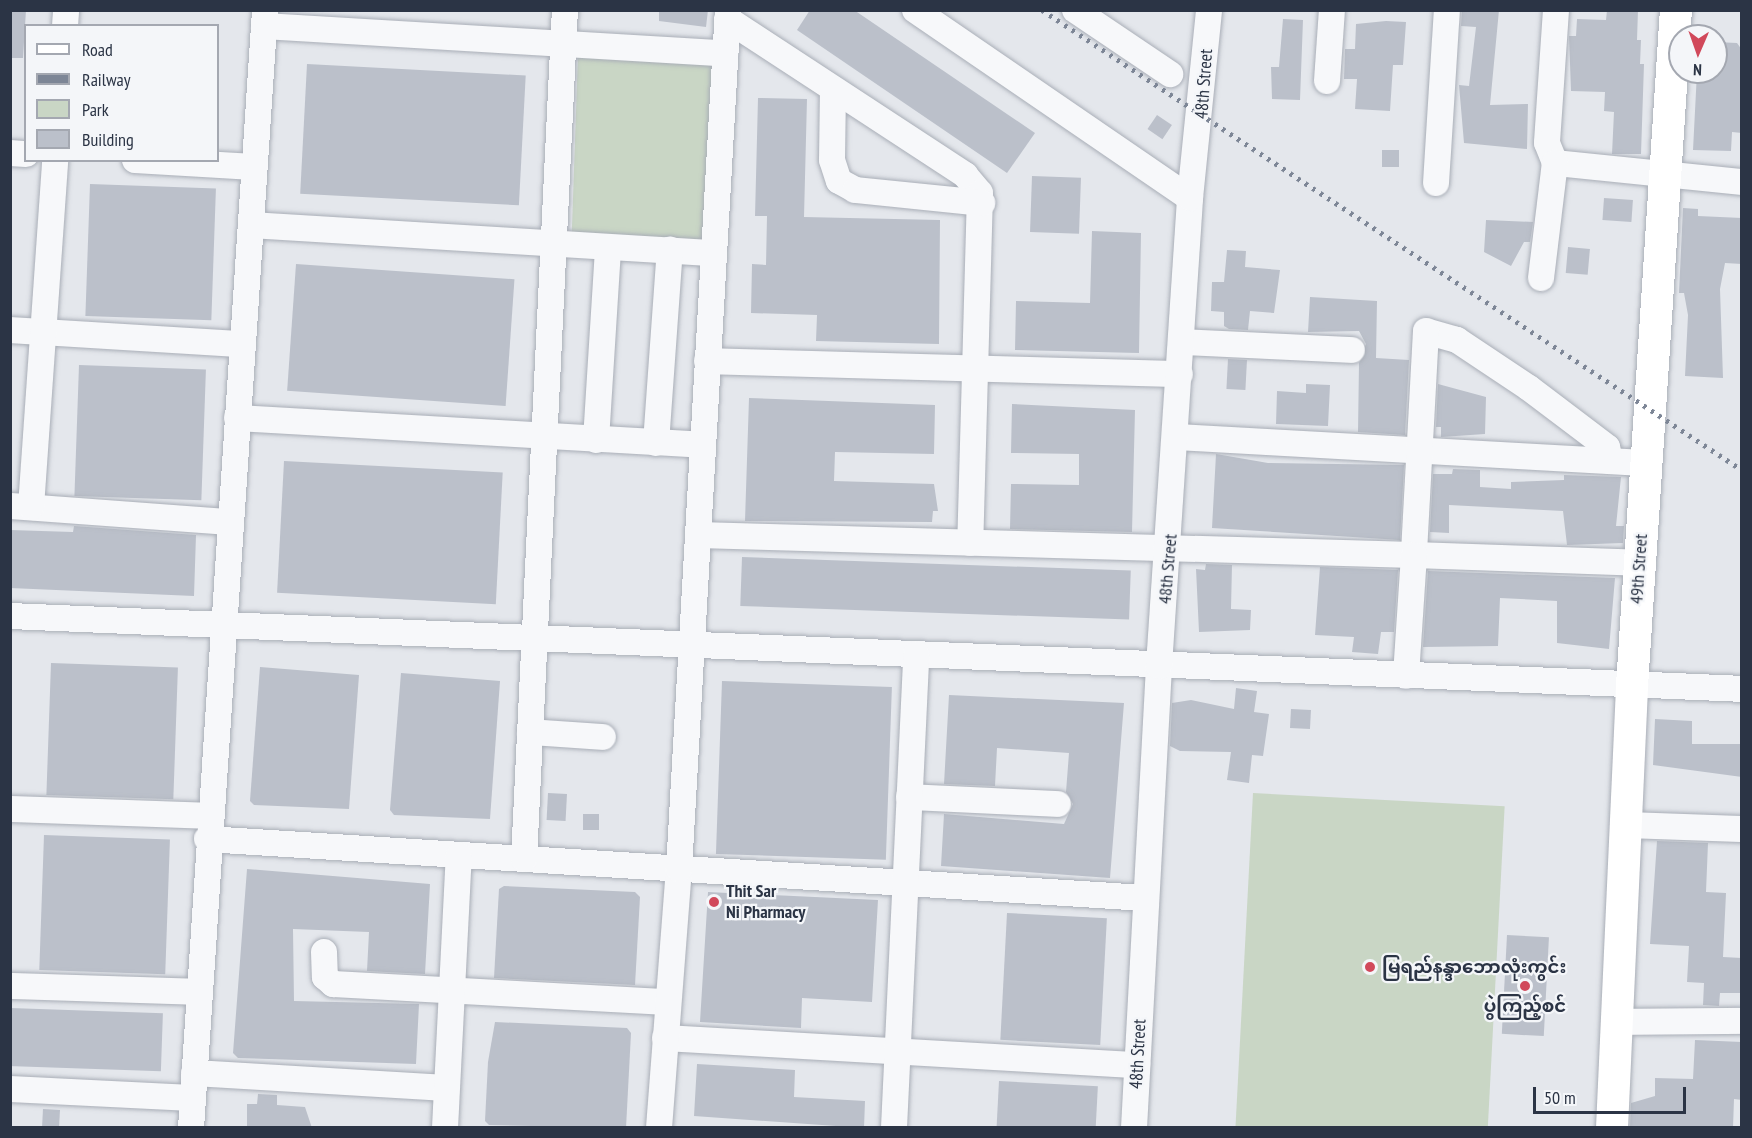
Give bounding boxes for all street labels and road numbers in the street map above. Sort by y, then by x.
street label: 48th Street [1191,48,1217,120]
street label: 48th Street [1154,533,1182,605]
street label: 49th Street [1626,533,1652,605]
street label: 48th Street [1125,1018,1151,1090]

